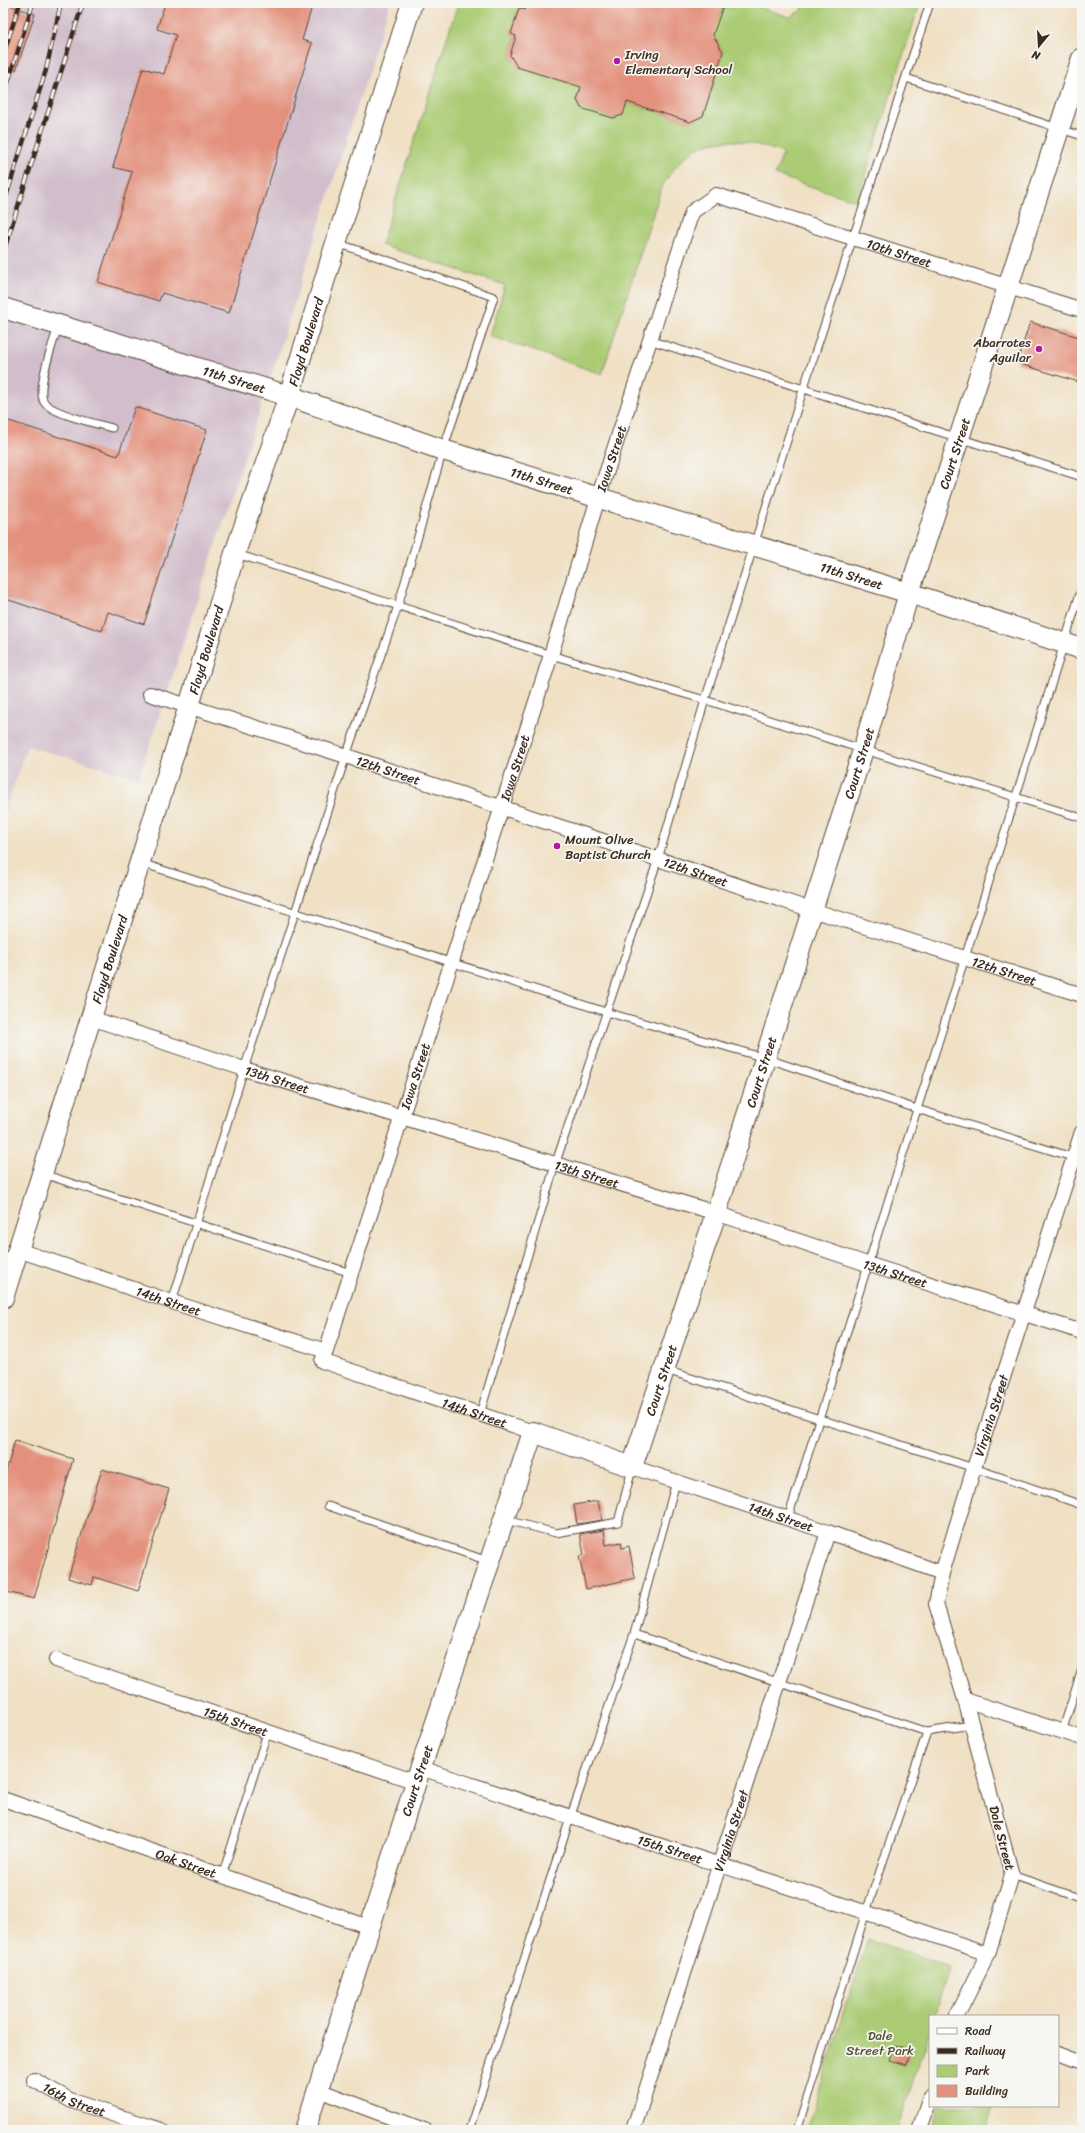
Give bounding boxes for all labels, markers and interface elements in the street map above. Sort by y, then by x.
north arrow [1019,26,1059,66]
place label: Irving Elementary School [624,43,733,81]
text: N [1029,45,1044,66]
marker: Irving Elementary School [612,56,622,66]
street label: 10th Street [864,232,935,274]
street label: Floyd Boulevard [281,294,330,389]
place label: Abarrotes Aguilar [973,331,1032,369]
marker: Abarrotes Aguilar [1034,344,1044,354]
street label: 11th Street [200,359,269,400]
street label: Court Street [932,414,977,492]
street label: Iowa Street [589,422,633,496]
street label: 11th Street [508,460,577,501]
street label: 11th Street [817,555,886,596]
street label: Floyd Boulevard [182,602,230,697]
street label: Court Street [837,724,881,802]
street label: Iowa Street [493,731,536,805]
street label: 12th Street [353,749,424,791]
place label: Mount Olive Baptist Church [565,828,651,866]
marker: Mount Olive Baptist Church [552,841,562,851]
street label: 12th Street [660,850,731,893]
street label: Floyd Boulevard [85,911,134,1006]
street label: 12th Street [969,950,1040,992]
street label: Court Street [739,1033,783,1111]
street label: Iowa Street [393,1040,436,1113]
street label: 13th Street [242,1058,313,1100]
street label: 13th Street [552,1153,623,1194]
street label: 13th Street [860,1252,931,1294]
street label: 14th Street [133,1279,205,1322]
street label: Court Street [638,1341,683,1419]
street label: Virginia Street [967,1371,1015,1459]
street label: 14th Street [439,1391,511,1434]
street label: 14th Street [745,1495,817,1538]
street label: 15th Street [200,1699,272,1743]
street label: Court Street [394,1741,439,1819]
street label: Virginia Street [707,1786,755,1874]
street label: Dale Street [982,1803,1022,1873]
street label: 15th Street [635,1828,706,1870]
street label: Oak Street [153,1842,220,1884]
legend [929,2015,1059,2107]
text: Road [965,2020,992,2042]
park label: Dale Street Park [846,2024,914,2062]
text: Railway [965,2040,1006,2062]
text: Park [965,2060,990,2082]
street label: 16th Street [39,2076,109,2123]
text: Building [965,2080,1008,2102]

